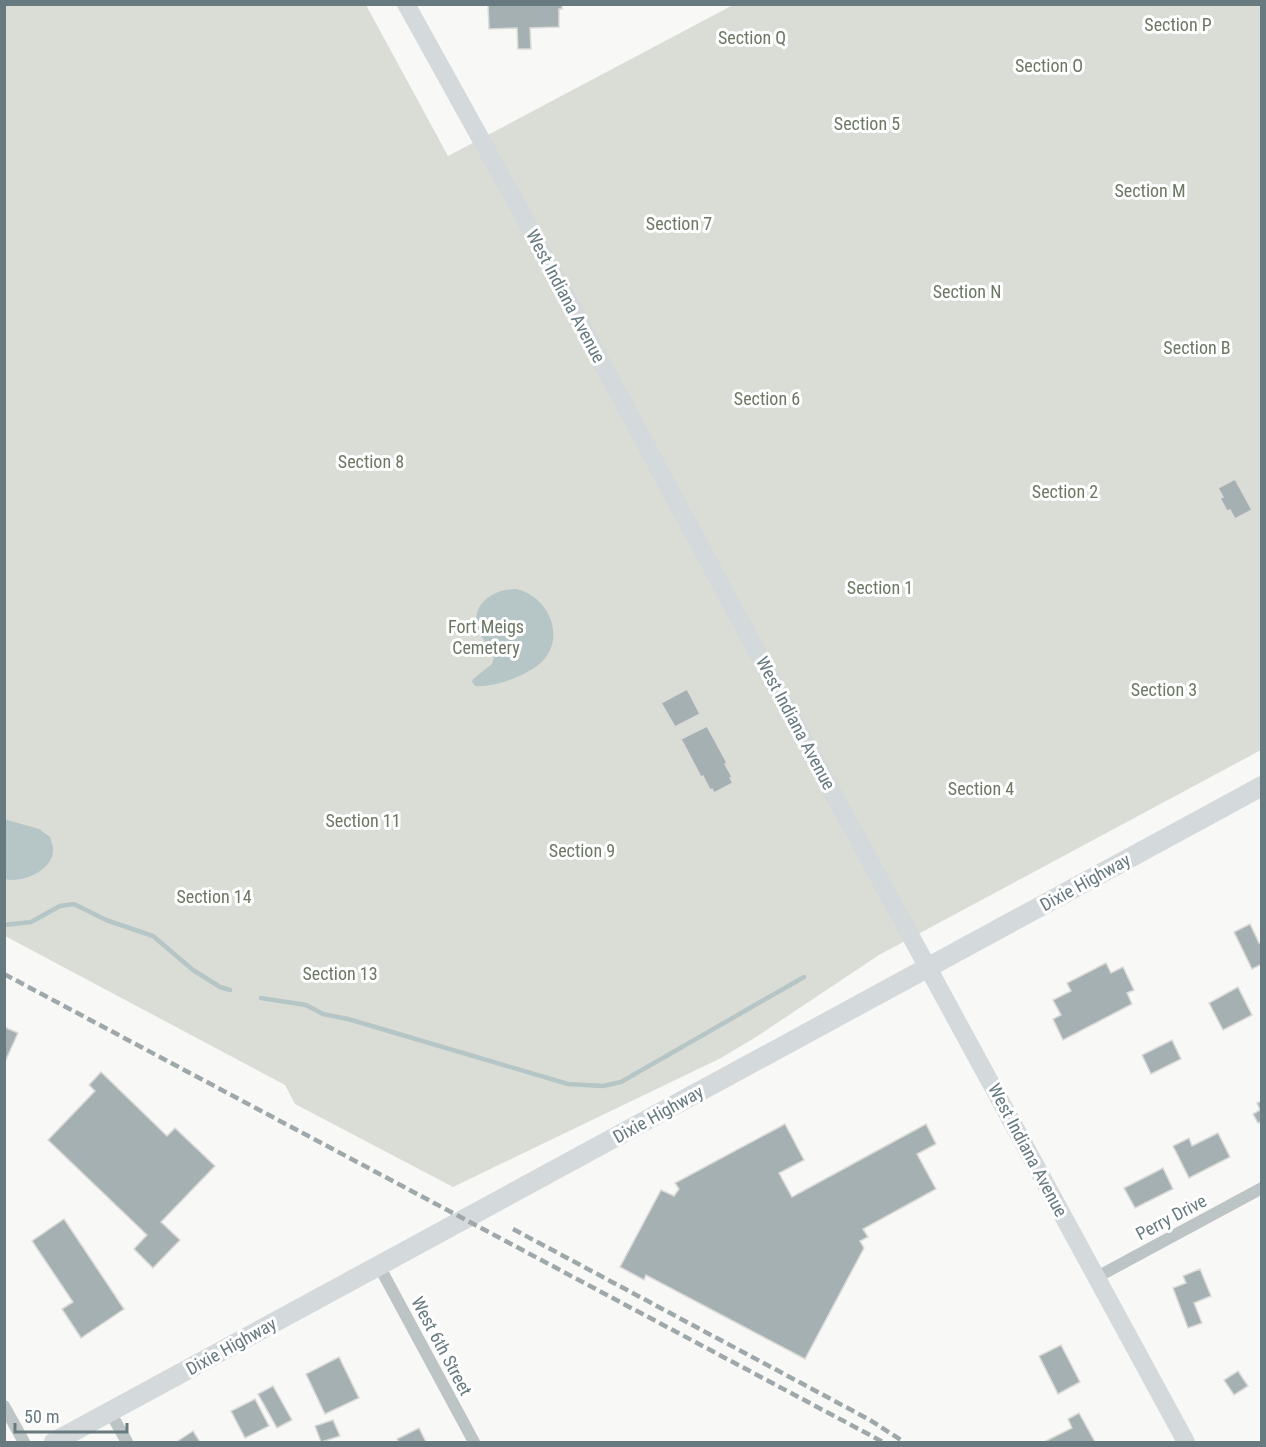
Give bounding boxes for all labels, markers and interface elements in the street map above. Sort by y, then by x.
park label: Section P [1144,14,1212,35]
park label: Section Q [718,27,786,48]
park label: Section O [1015,55,1083,76]
park label: Section 5 [834,113,900,134]
park label: Section M [1114,180,1186,201]
park label: Section 7 [646,213,712,234]
street label: West Indiana Avenue [522,226,610,366]
park label: Section N [933,281,1001,302]
park label: Section B [1163,337,1231,358]
park label: Section 6 [734,388,800,409]
park label: Section 8 [338,451,404,472]
park label: Section 2 [1032,481,1098,502]
park label: Section 1 [847,577,913,598]
park label: Fort Meigs Cemetery [448,616,524,658]
street label: West Indiana Avenue [752,653,840,793]
park label: Section 3 [1131,679,1197,700]
park label: Section 4 [948,778,1014,799]
park label: Section 11 [325,810,401,831]
park label: Section 9 [549,840,615,861]
street label: Dixie Highway [1036,848,1134,915]
park label: Section 14 [176,886,252,907]
park label: Section 13 [302,963,378,984]
street label: Dixie Highway [609,1080,707,1147]
street label: West Indiana Avenue [984,1080,1072,1220]
street label: Perry Drive [1132,1190,1210,1244]
street label: West 6th Street [407,1293,477,1399]
street label: Dixie Highway [182,1312,280,1379]
scale bar [15,1396,128,1434]
text: 50 m [24,1406,59,1427]

